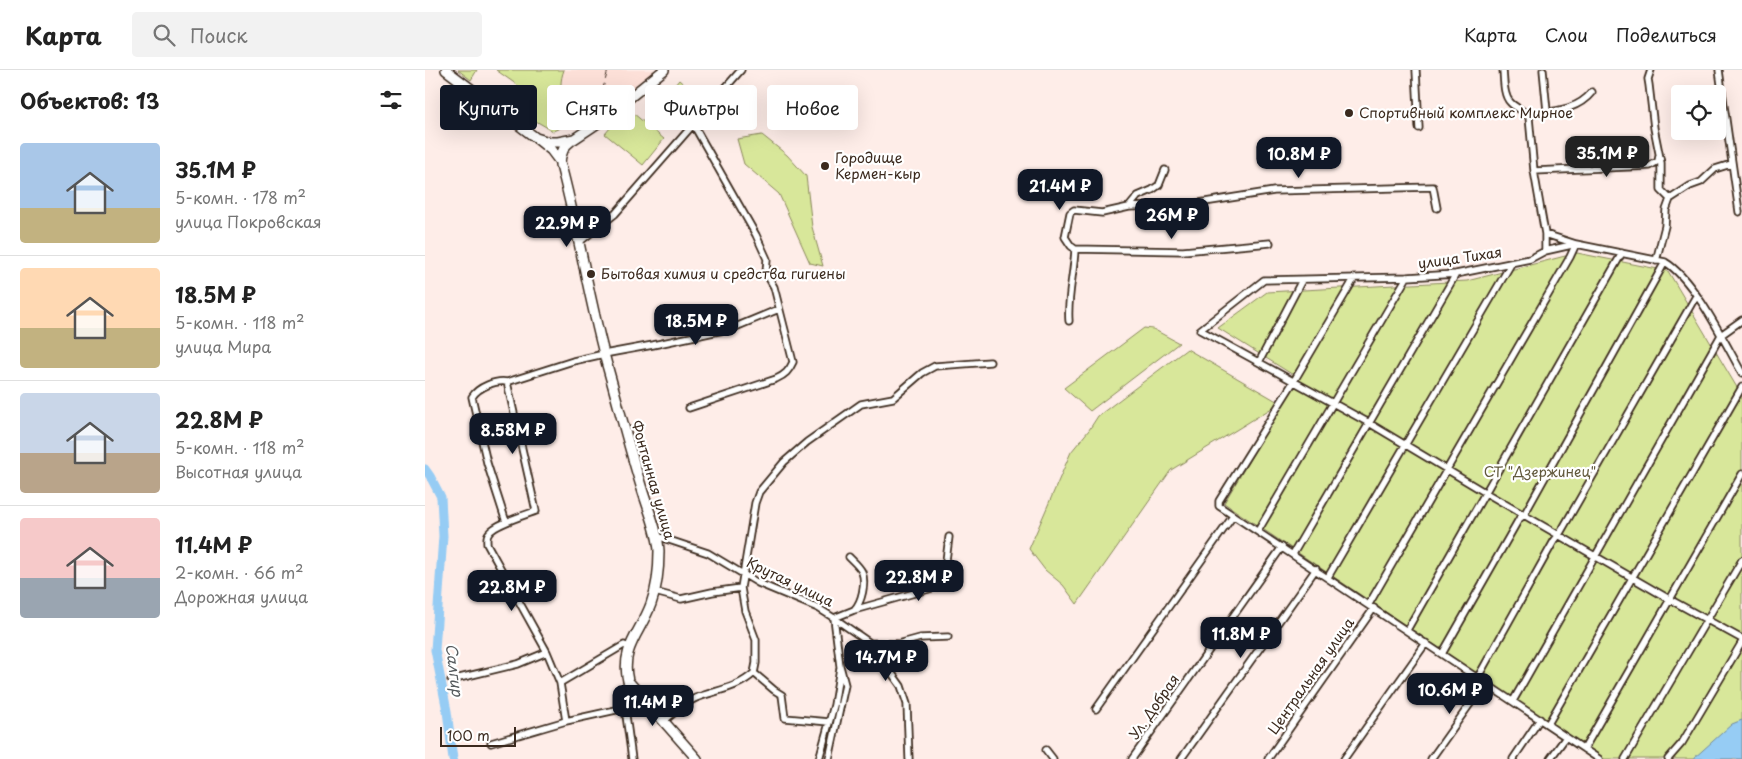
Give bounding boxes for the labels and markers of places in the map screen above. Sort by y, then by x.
place label: Спортивный комплекс Мирное [1359,102,1573,123]
marker: Спортивный комплекс Мирное [1343,107,1355,119]
pin: 10.8M ₽ [1253,136,1345,179]
pin: 35.1M ₽ [1561,136,1653,178]
place label: Городище Кермен-кыр [835,147,921,184]
marker: Городище Кермен-кыр [819,160,831,172]
pin: 21.4M ₽ [1014,168,1106,211]
pin: 26M ₽ [1137,198,1207,240]
pin: 22.9M ₽ [521,206,613,248]
place label: Бытовая химия и средства гигиены [601,263,846,284]
marker: Бытовая химия и средства гигиены [585,268,597,280]
pin: 18.5M ₽ [650,304,742,346]
pin: 8.58M ₽ [467,412,559,455]
pin: 22.8M ₽ [873,560,965,602]
pin: 22.8M ₽ [466,570,558,612]
pin: 11.8M ₽ [1195,616,1287,659]
pin: 14.7M ₽ [840,640,932,682]
pin: 10.6M ₽ [1404,672,1496,715]
pin: 11.4M ₽ [607,684,699,727]

